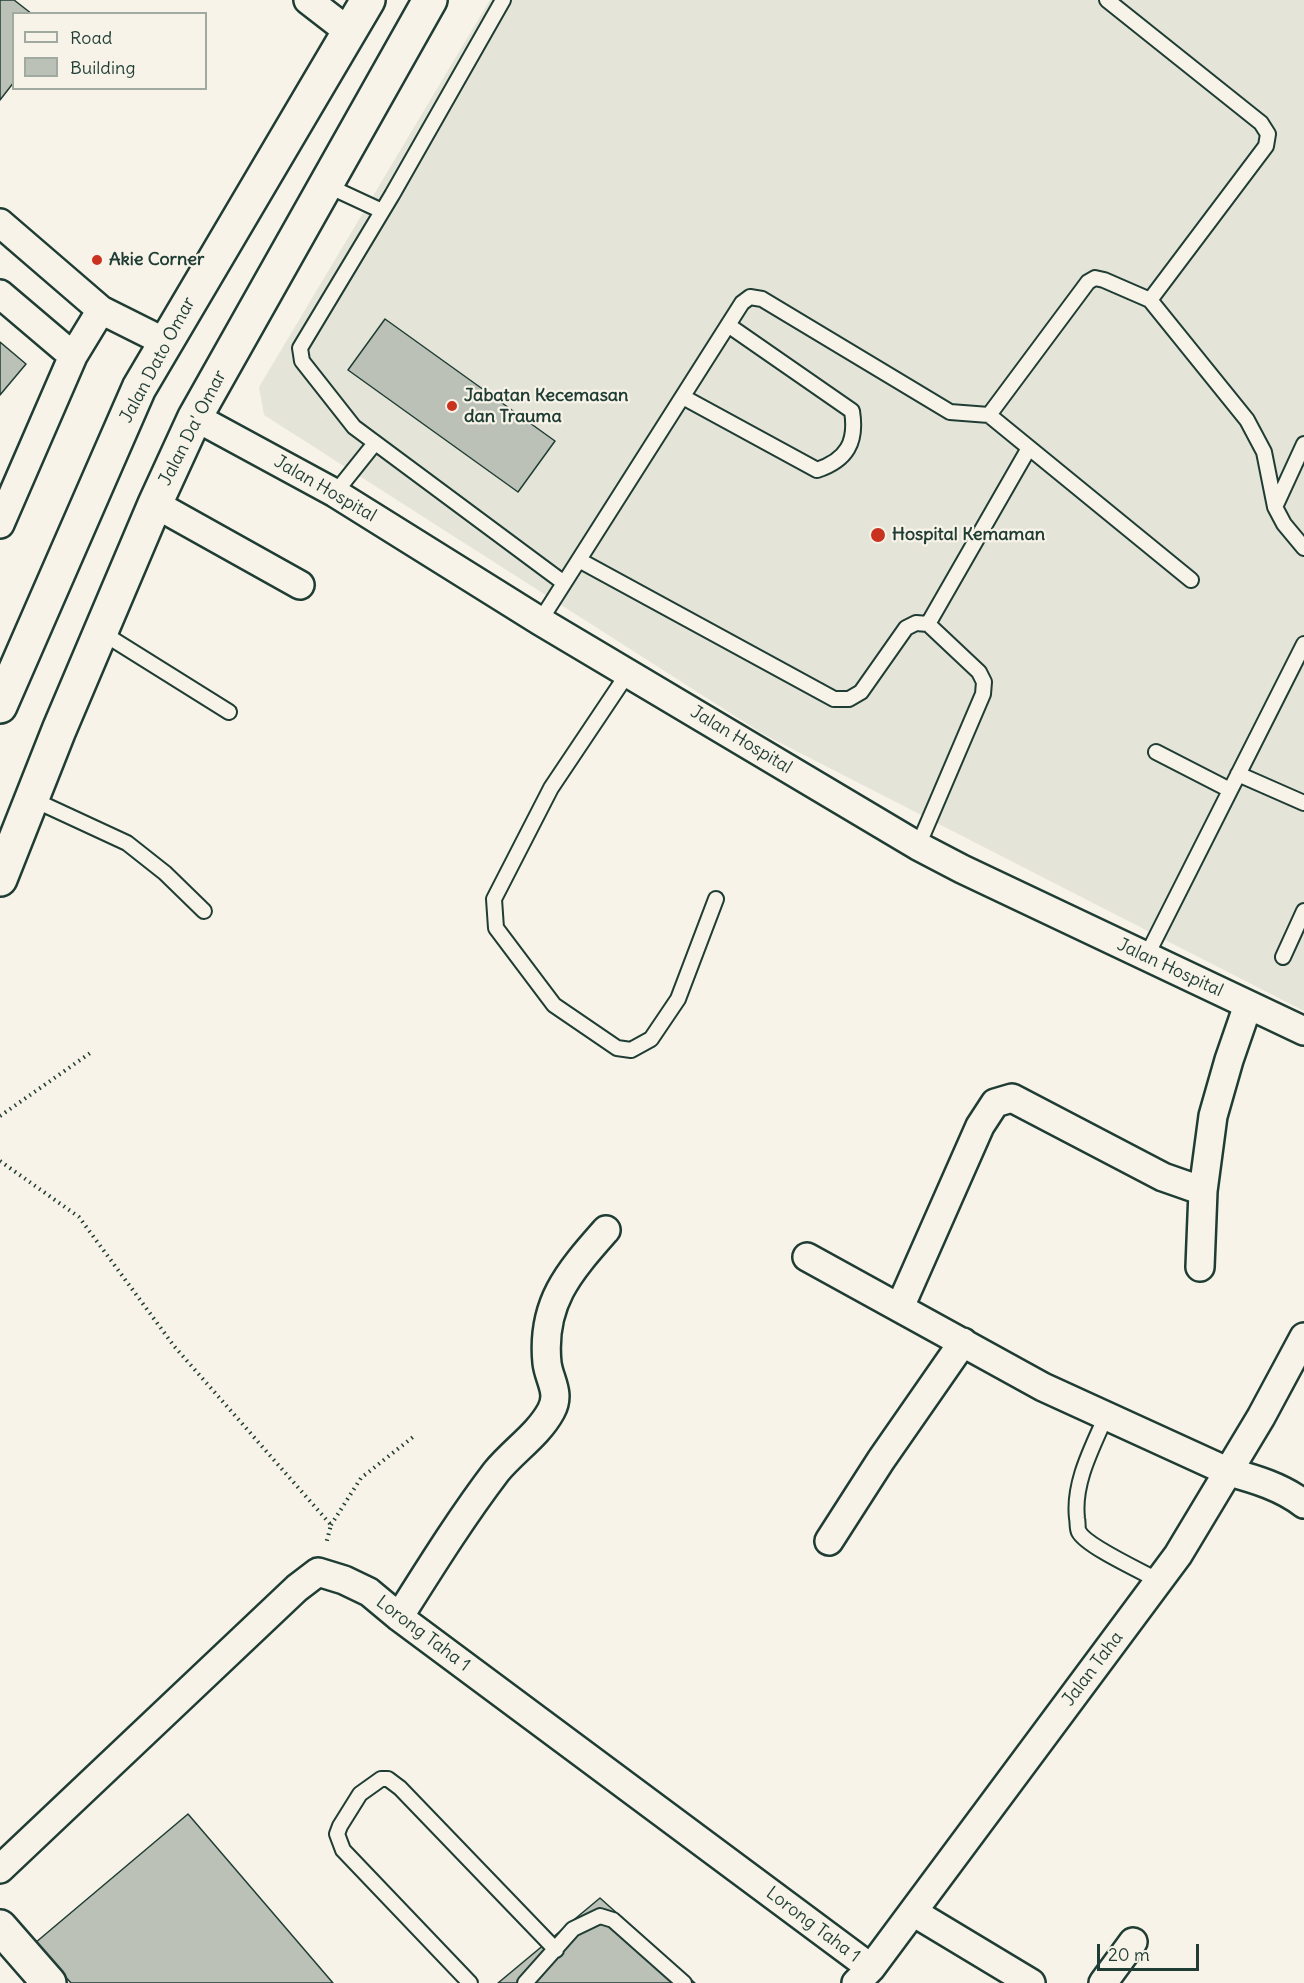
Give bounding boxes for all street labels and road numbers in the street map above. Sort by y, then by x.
street label: Jalan Dato Omar [116,293,200,427]
street label: Jalan Da' Omar [155,367,231,489]
street label: Jalan Hospital [270,451,380,527]
street label: Jalan Hospital [686,701,796,779]
street label: Jalan Hospital [1114,934,1226,1002]
street label: Lorong Taha 1 [372,1592,474,1676]
street label: Jalan Taha [1058,1628,1128,1710]
street label: Lorong Taha 1 [762,1883,864,1967]

